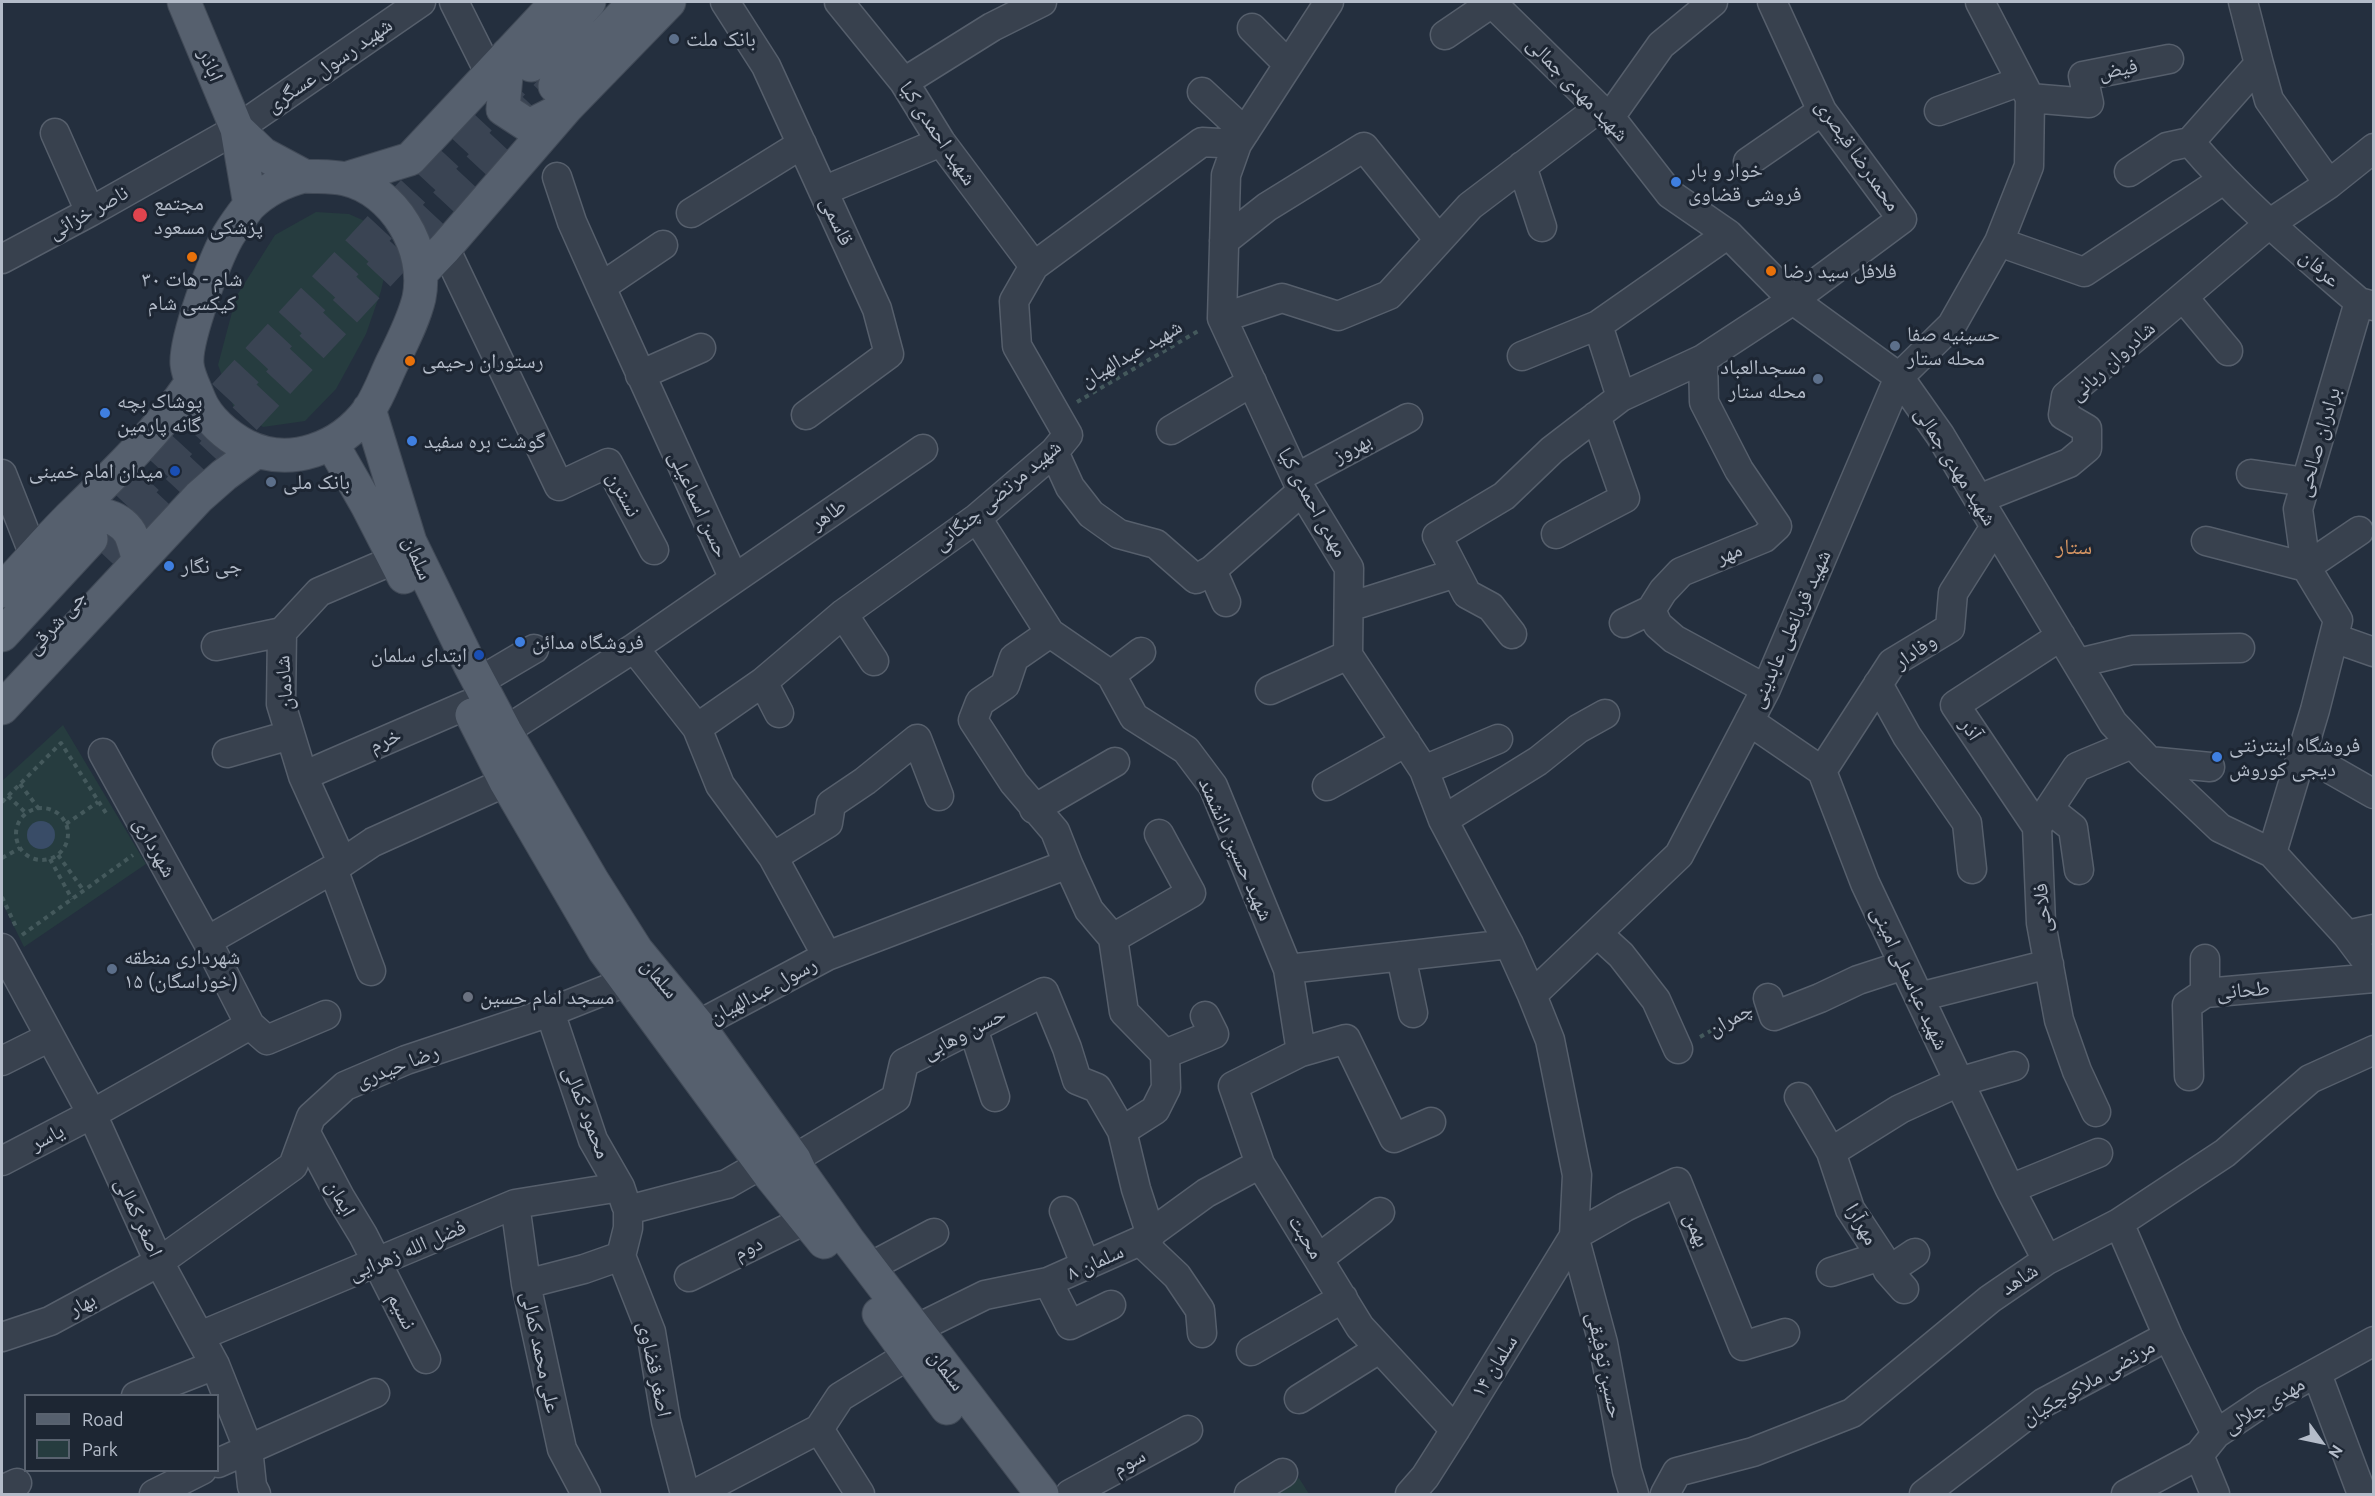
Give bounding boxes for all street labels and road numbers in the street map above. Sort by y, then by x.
street label: شهید رسول عسگری [261,12,397,118]
street label: شهید مهدی جمالی [1522,31,1634,147]
street label: اباذر [193,45,229,85]
street label: فیض [2096,53,2140,85]
street label: شهید احمدی کیا [894,76,982,190]
street label: محمدرضا قیصری [1810,94,1906,216]
street label: ناصر خزائی [43,180,133,244]
street label: قاسمی [815,193,859,249]
street label: عرفان [2295,244,2345,292]
street label: شهید عبدالهیان [1076,314,1186,392]
street label: شادروان ربانی [2064,316,2160,406]
street label: برادران صالحی [2290,384,2346,500]
street label: شهید مهدی جمالی [1909,402,2003,530]
street label: بهروز [1328,427,1376,469]
street label: شهید مرتضی چنگانی [928,434,1066,556]
street label: مهدی احمدی کیا [1272,443,1354,561]
street label: حسن اسماعیلی [663,447,735,561]
street label: نسترن [602,467,646,521]
street label: طاهر [805,493,851,535]
street label: سلمان [398,532,438,584]
street label: مهر [1712,536,1746,570]
street label: شهید قربانعلی عابدینی [1744,546,1836,712]
street label: جی شرقی [20,585,92,659]
street label: وفادار [1889,628,1941,674]
street label: شادمان [270,655,298,711]
street label: آذر [1954,713,1988,745]
street label: خرم [365,722,405,758]
street label: شهید حسین دانشمند [1193,773,1279,925]
street label: شهرداری [128,812,182,882]
street label: فلاحی [2027,882,2057,934]
street label: شهید عباسعلی امینی [1866,902,1954,1054]
street label: رسول عبدالهیان [705,951,821,1029]
street label: سلمان [636,953,684,1003]
street label: طحانی [2215,975,2271,1005]
street label: چمران [1703,996,1757,1042]
street label: حسن وهابی [918,1001,1010,1065]
street label: رضا حیدری [352,1039,442,1093]
street label: محمود کمالی [558,1062,616,1162]
street label: یاسر [26,1118,68,1156]
street label: اصغر کمالی [110,1173,168,1261]
street label: ایمان [320,1175,362,1221]
street label: مهرآرا [1840,1199,1884,1249]
street label: بهمن [1679,1209,1715,1251]
street label: محبت [1283,1210,1329,1264]
street label: فضل الله زهرایی [344,1214,470,1286]
street label: دوم [730,1230,766,1266]
street label: سلمان ۸ [1063,1238,1127,1286]
street label: شاهد [1995,1257,2043,1301]
street label: بهار [64,1286,100,1322]
street label: نسیم [382,1288,422,1334]
street label: علی محمد کمالی [516,1289,566,1415]
street label: حسین توفیقی [1581,1310,1629,1420]
street label: اصغر قضاوی [633,1319,677,1419]
street label: سلمان ۱۴ [1465,1330,1523,1402]
street label: مرتضی ملاکوچکیان [2017,1334,2159,1430]
street label: سلمان [923,1344,971,1396]
street label: مهدی جلالی [2219,1371,2309,1439]
street label: سوم [1108,1443,1150,1481]

